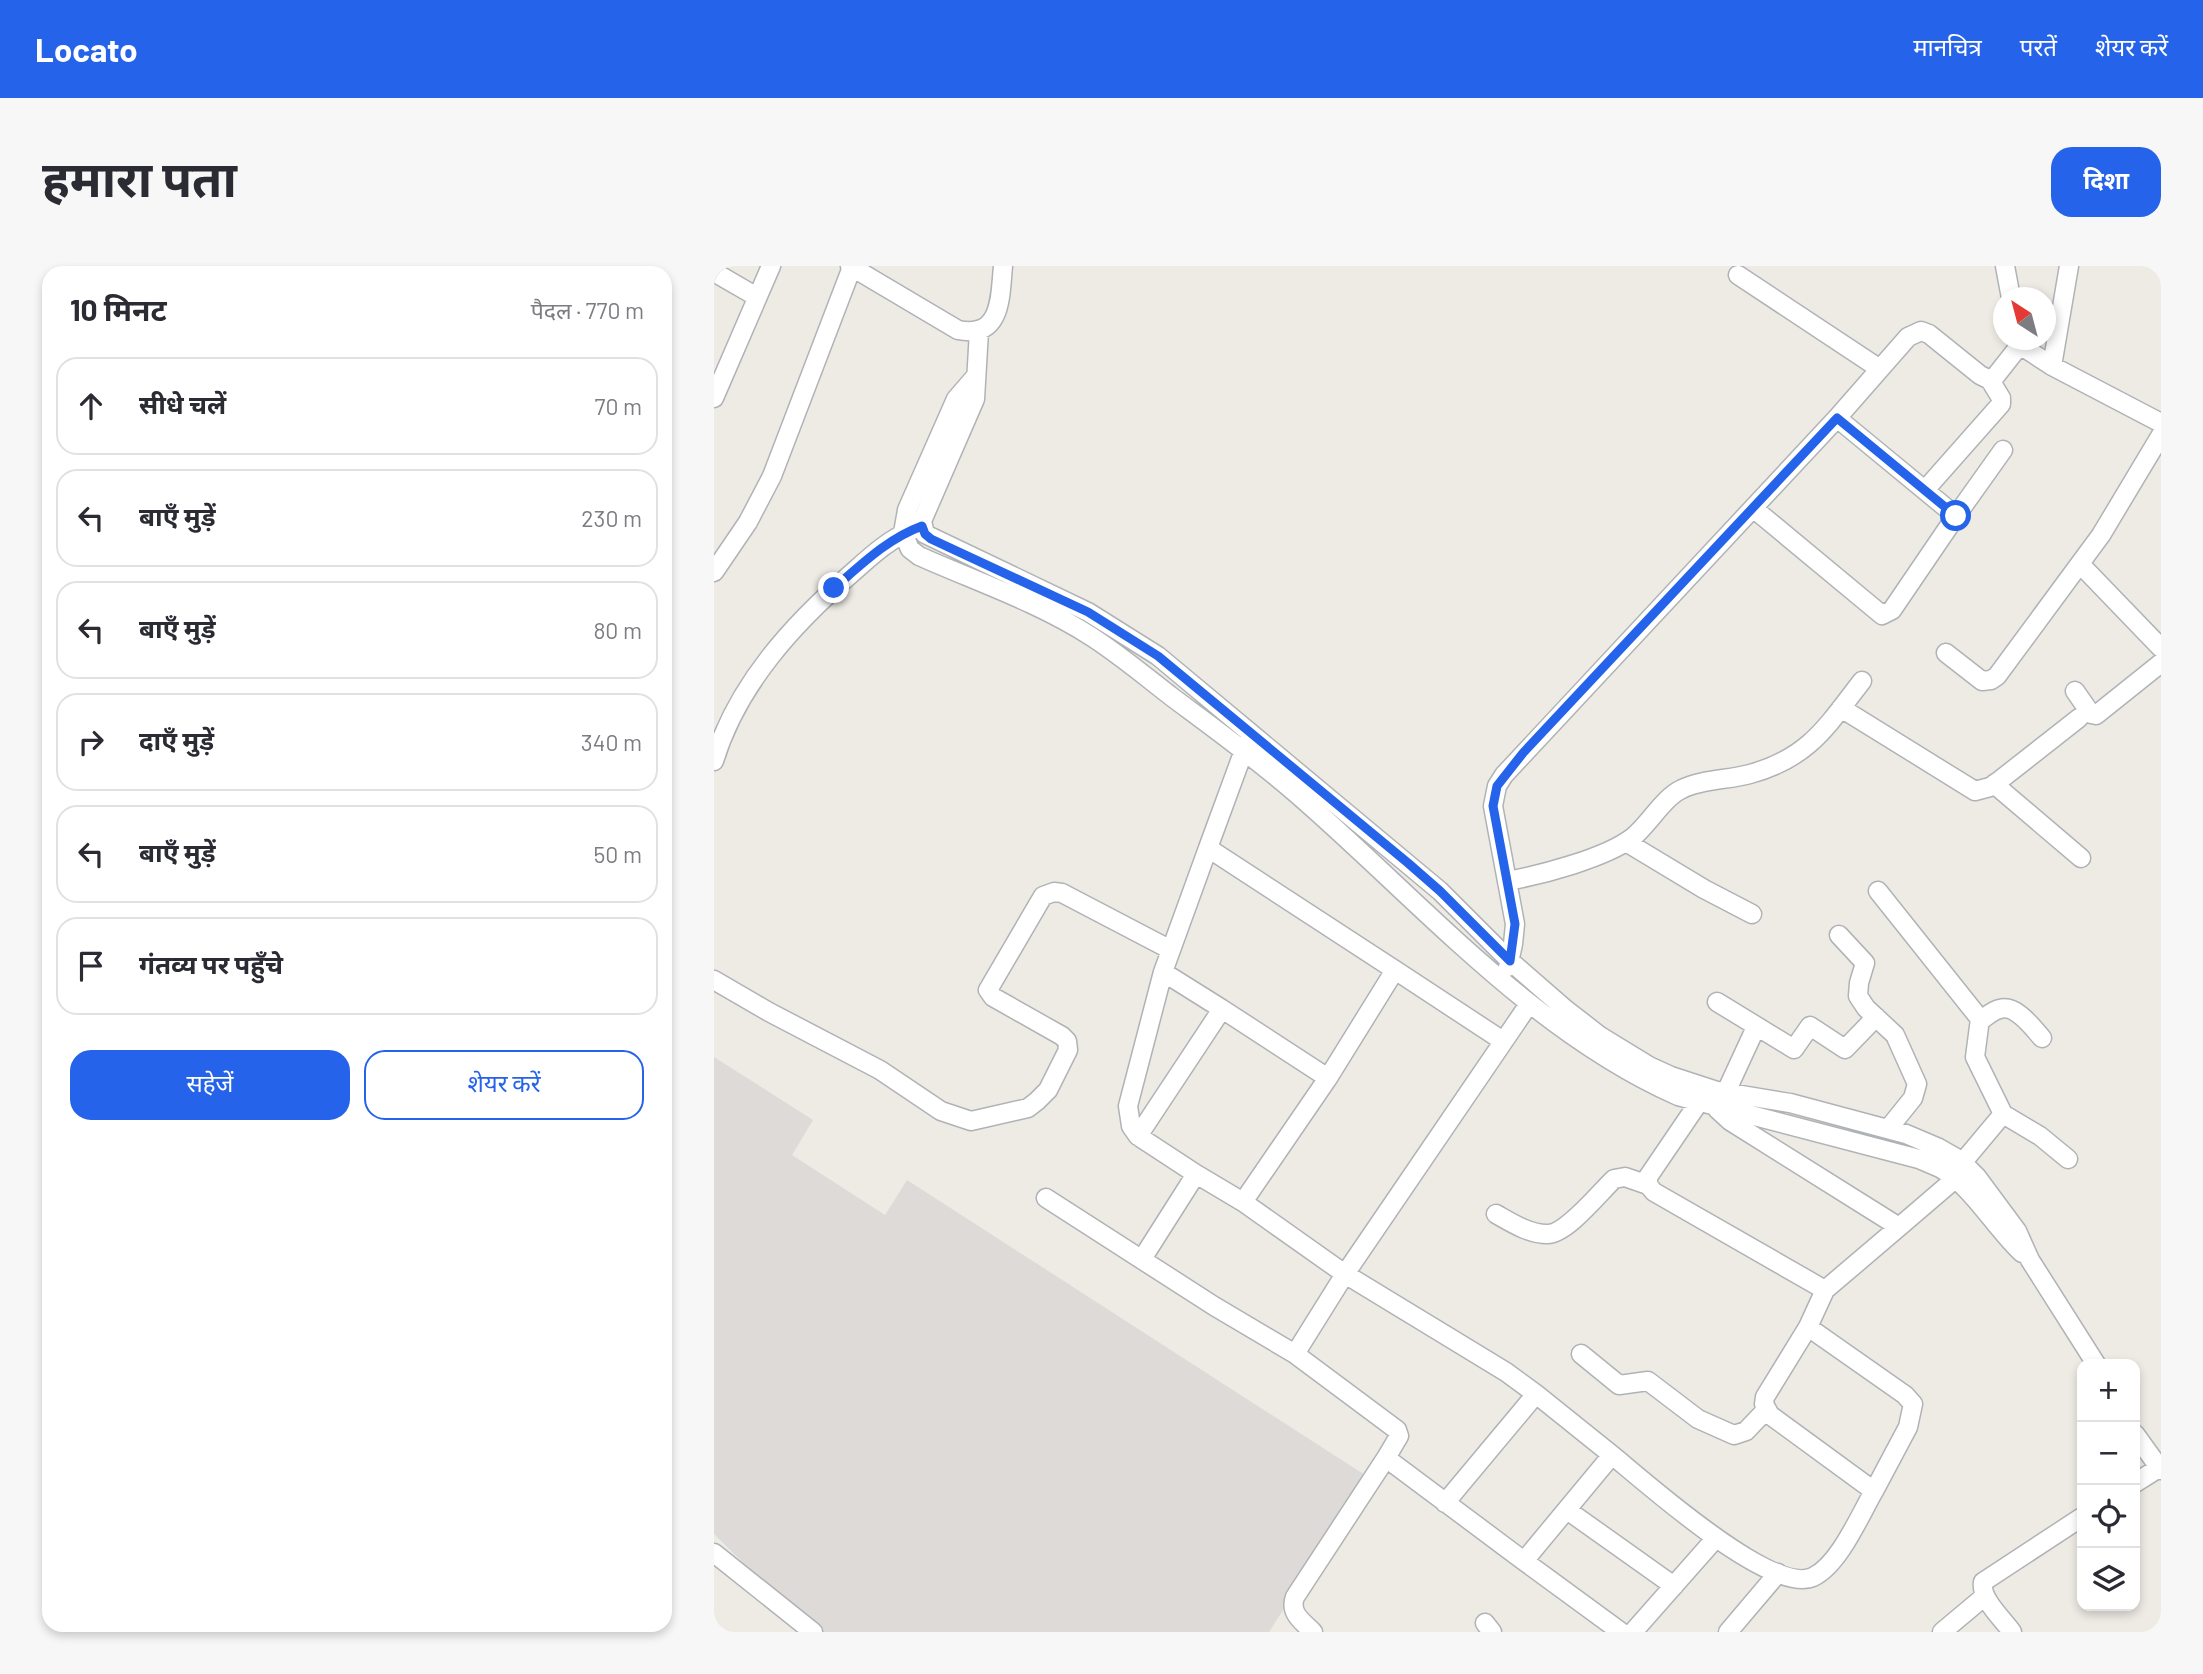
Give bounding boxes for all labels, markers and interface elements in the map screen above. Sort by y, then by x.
text: Locato [35,29,138,69]
text: मानचित्र [1913,32,1982,61]
text: परतें [2020,32,2057,61]
text: शेयर करें [2095,32,2168,61]
button: दिशा [2051,147,2161,217]
text: हमारा पता [42,148,237,207]
north arrow [1993,287,2056,350]
text: 10 मिनट [70,291,167,327]
text: पैदल · 770 m [531,296,644,324]
icon: ahead [72,387,110,425]
text: सीधे चलें [139,388,226,419]
text: 70 m [595,392,642,420]
icon: left [72,499,110,537]
text: बाएँ मुड़ें [139,500,216,531]
route start [1940,500,1971,531]
text: 230 m [581,504,642,532]
route end [818,572,849,603]
icon: left [72,611,110,649]
text: बाएँ मुड़ें [139,612,216,643]
text: 80 m [593,616,642,644]
icon: right [72,723,110,761]
text: दाएँ मुड़ें [139,724,214,755]
text: 340 m [581,728,642,756]
icon: left [72,835,110,873]
text: बाएँ मुड़ें [139,836,216,867]
text: 50 m [594,840,642,868]
icon: arrive [72,947,110,985]
text: गंतव्य पर पहुँचे [139,948,283,979]
button: सहेजें [70,1050,350,1120]
button: शेयर करें [364,1050,644,1120]
map controls [2077,1359,2140,1611]
button: + [2077,1359,2140,1422]
button: − [2077,1422,2140,1485]
button: locate [2077,1485,2140,1548]
button: layers [2077,1548,2140,1611]

